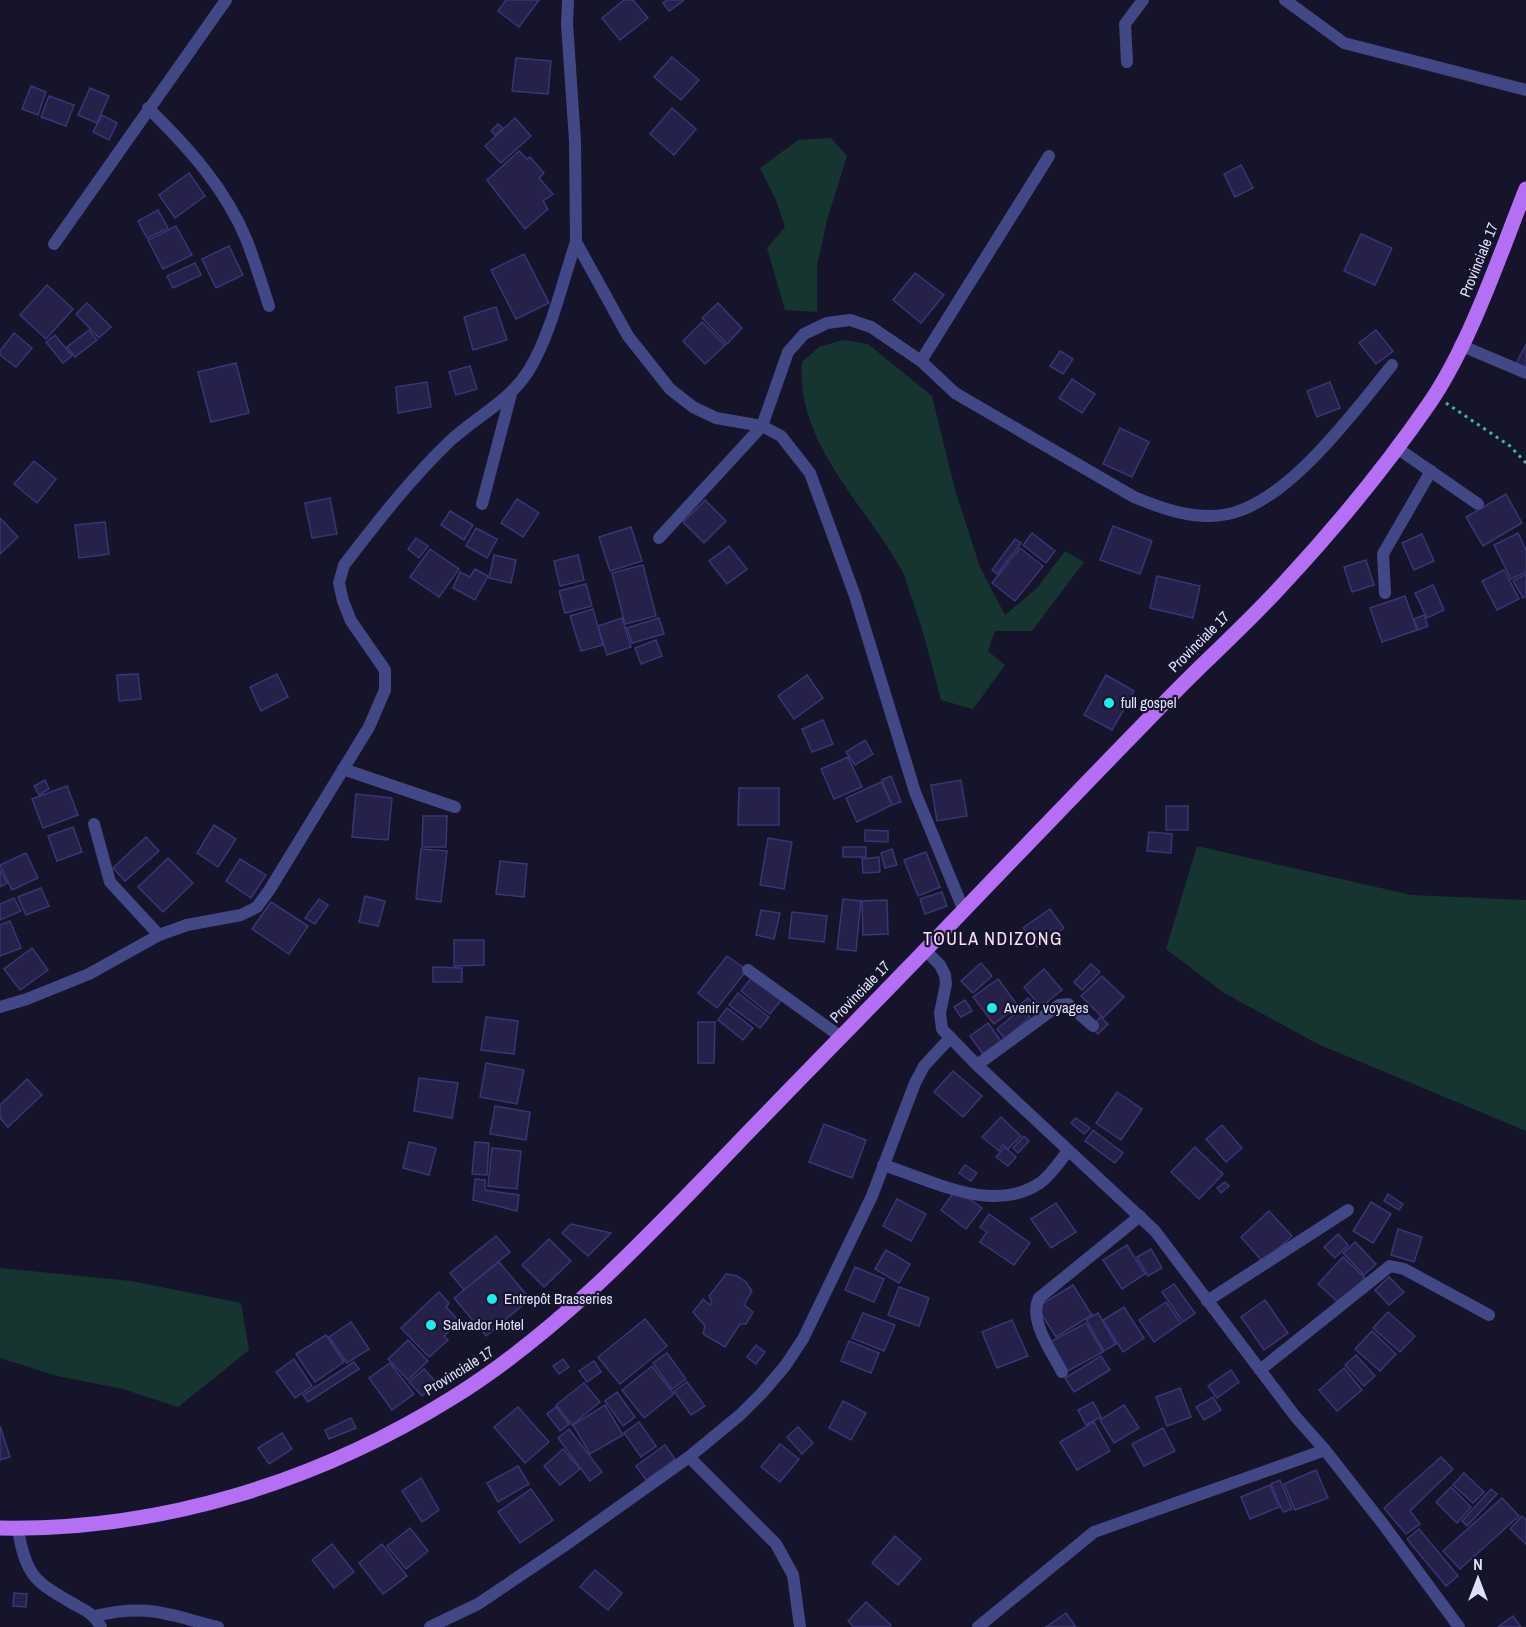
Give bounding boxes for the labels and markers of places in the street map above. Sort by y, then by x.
place label: full gospel [1121,692,1176,713]
marker: full gospel [1102,696,1116,710]
place label: Avenir voyages [1003,997,1089,1018]
marker: Avenir voyages [985,1001,999,1015]
place label: Entrepôt Brasseries [504,1288,613,1309]
marker: Entrepôt Brasseries [485,1292,499,1306]
place label: Salvador Hotel [443,1314,524,1335]
marker: Salvador Hotel [424,1318,438,1332]

